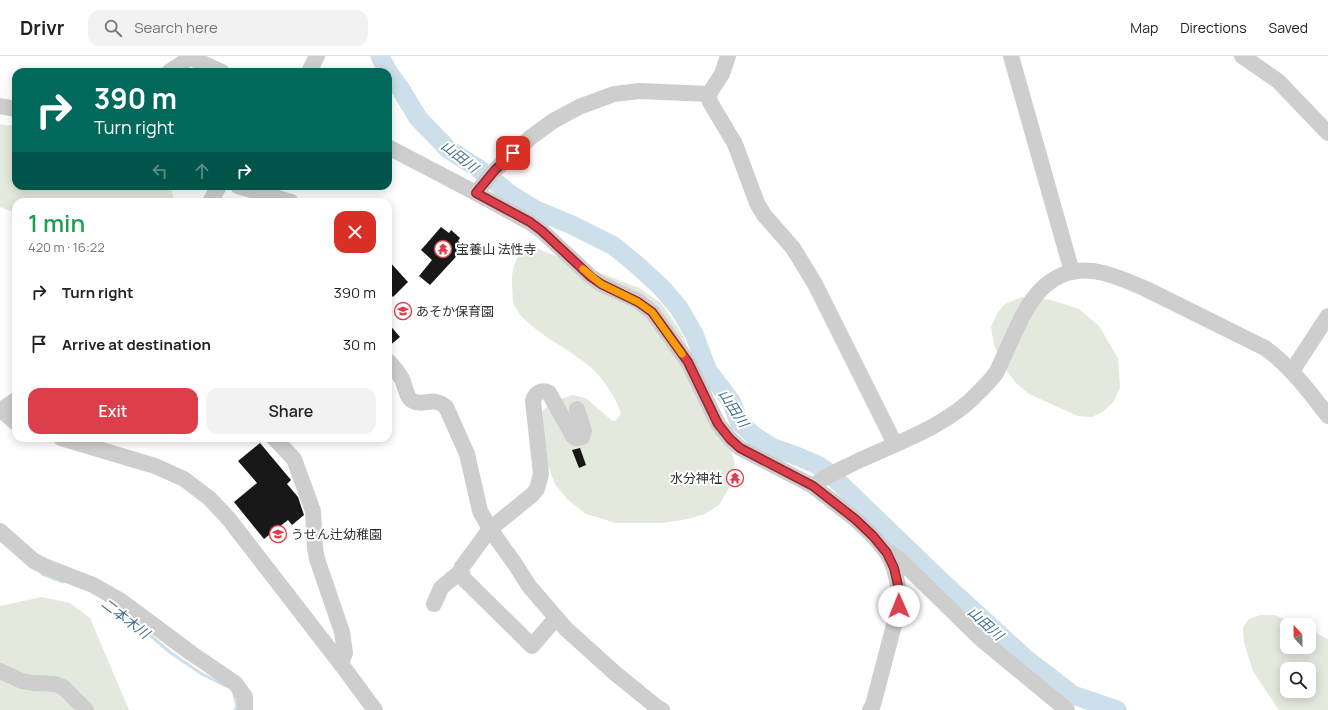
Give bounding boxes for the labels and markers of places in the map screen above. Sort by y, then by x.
pin [496,136,530,170]
temple icon: 宝養山 法性寺 [433,239,453,259]
place label: 宝養山 法性寺 [456,240,537,258]
school or university icon: あそか保育園 [393,301,413,321]
place label: あそか保育園 [416,302,494,320]
temple icon: 水分神社 [725,468,745,488]
place label: 水分神社 [670,469,722,487]
school or university icon: うせん辻幼稚園 [268,524,288,544]
place label: うせん辻幼稚園 [291,525,382,543]

